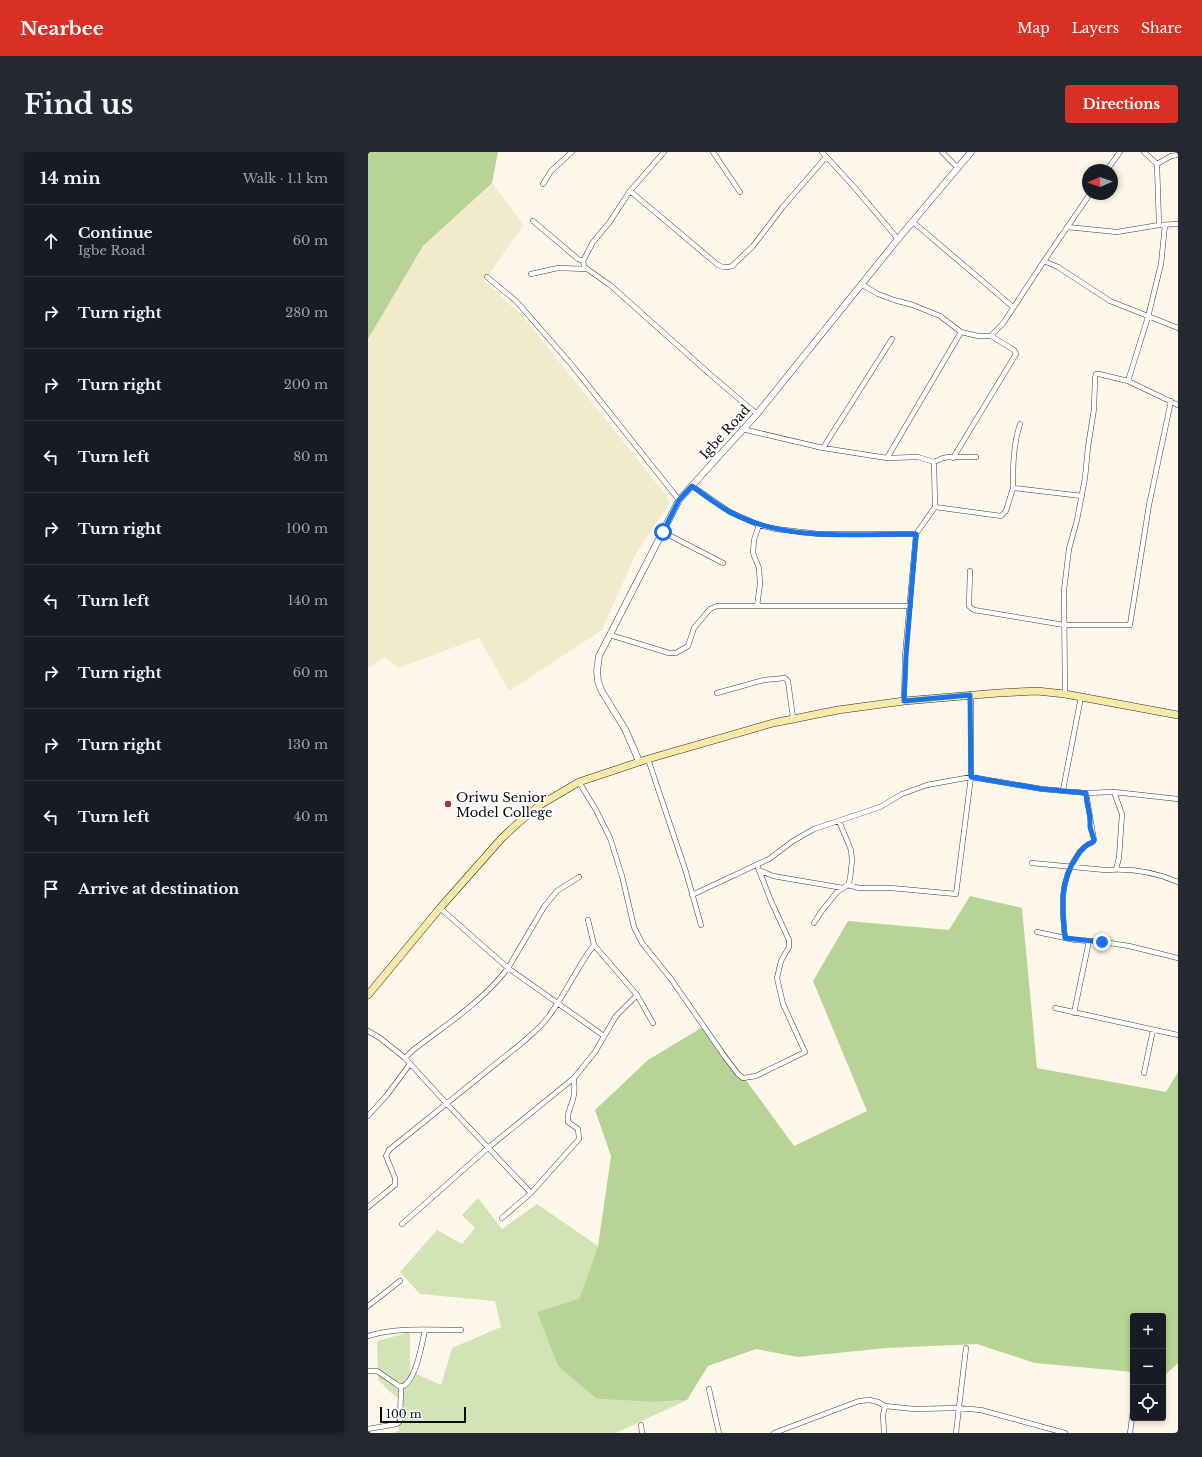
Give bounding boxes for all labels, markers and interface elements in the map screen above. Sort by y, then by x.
text: Nearbee [20,17,104,40]
text: Map [1017,19,1050,37]
text: Layers [1072,19,1119,37]
text: Share [1141,19,1182,37]
button: Directions [1065,85,1178,123]
text: Find us [24,87,134,122]
north arrow [1082,164,1118,200]
text: 14 min [40,168,101,189]
text: Walk · 1.1 km [243,170,328,187]
text: Continue [78,223,153,242]
icon: ahead [40,230,62,252]
text: 60 m [293,232,328,249]
text: Igbe Road [78,242,145,259]
icon: right [40,302,62,324]
text: Turn right [78,303,161,322]
text: 280 m [285,304,328,321]
icon: right [40,374,62,396]
text: Turn right [78,375,161,394]
text: 200 m [284,376,328,393]
street label: Igbe Road [696,401,754,463]
icon: left [40,446,62,468]
text: Turn left [78,447,149,466]
text: 80 m [293,448,328,465]
icon: right [40,518,62,540]
text: Turn right [78,519,161,538]
text: 100 m [286,520,328,537]
route start [654,523,672,541]
icon: left [40,590,62,612]
text: Turn left [78,591,149,610]
text: 140 m [288,592,328,609]
icon: right [40,662,62,684]
text: Turn right [78,663,161,682]
text: 60 m [293,664,328,681]
icon: right [40,734,62,756]
text: Turn right [78,735,161,754]
text: 130 m [287,736,328,753]
place label: Oriwu Senior Model College [456,789,553,821]
marker: Oriwu Senior Model College [443,799,453,809]
icon: left [40,806,62,828]
text: Turn left [78,807,149,826]
text: 40 m [293,808,328,825]
icon: arrive [40,878,62,900]
text: Arrive at destination [78,879,239,898]
route end [1093,933,1111,951]
map controls [1130,1313,1166,1421]
button: + [1130,1313,1166,1349]
button: − [1130,1349,1166,1385]
button: locate [1130,1385,1166,1421]
scale bar [380,1405,466,1424]
text: 100 m [386,1407,422,1421]

